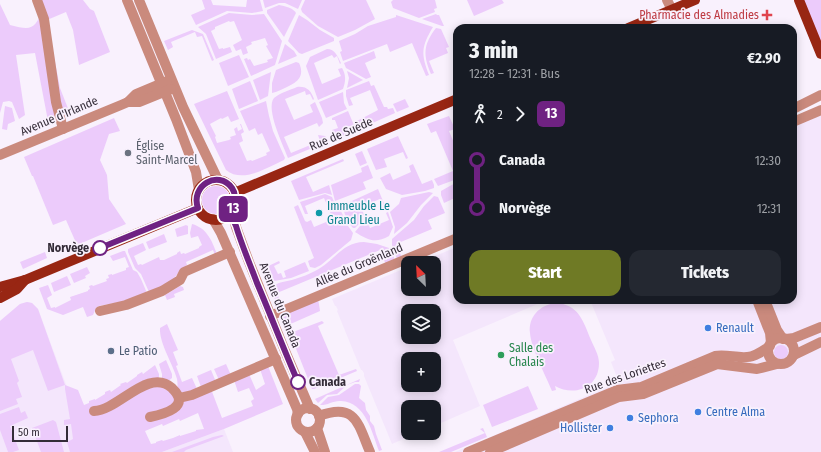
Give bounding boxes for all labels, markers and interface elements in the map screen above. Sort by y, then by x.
place label: Pharmacie des Almadies [639,8,759,22]
marker: Pharmacie des Almadies [762,10,772,20]
text: 3 min [469,37,518,64]
text: €2.90 [747,49,781,67]
text: 12:28 – 12:31 · Bus [469,66,560,81]
street label: Avenue d'Irlande [18,93,100,139]
icon: walk [469,103,491,125]
icon: forward [509,103,531,125]
text: 13 [545,105,557,122]
text: 2 [497,107,503,122]
street label: Rue de Suède [307,114,375,154]
place label: Église Saint-Marcel [136,138,197,167]
marker: Église Saint-Marcel [123,148,133,158]
text: Canada [499,151,545,169]
text: 12:30 [755,153,781,168]
line badge: 13 [215,196,251,222]
place label: Immeuble Le Grand Lieu [327,199,390,227]
text: Norvège [499,199,551,217]
text: 13 [227,200,239,217]
text: 12:31 [757,201,781,216]
marker: Immeuble Le Grand Lieu [314,208,324,218]
marker: Norvège [92,240,108,256]
street label: Allée du Groënland [313,240,405,290]
place label: Norvège [48,241,89,255]
button: Start [469,250,621,296]
button: Tickets [629,250,781,296]
north arrow [401,256,441,296]
map controls [401,256,441,440]
street label: Avenue du Canada [257,260,304,350]
button: layers [401,304,441,344]
place label: Renault [716,321,754,335]
marker: Renault [703,323,713,333]
place label: Salle des Chalais [509,341,553,369]
place label: Le Patio [119,344,158,358]
marker: Le Patio [106,346,116,356]
marker: Salle des Chalais [496,350,506,360]
button: + [401,352,441,392]
street label: Rue des Loriettes [582,356,668,396]
marker: Canada [290,374,306,390]
place label: Canada [309,375,346,389]
button: − [401,400,441,440]
place label: Centre Alma [706,405,765,419]
marker: Centre Alma [693,407,703,417]
place label: Sephora [638,411,679,425]
marker: Sephora [625,413,635,423]
place label: Hollister [560,421,603,435]
marker: Hollister [605,423,615,433]
scale bar [12,424,68,443]
text: 50 m [18,426,40,439]

